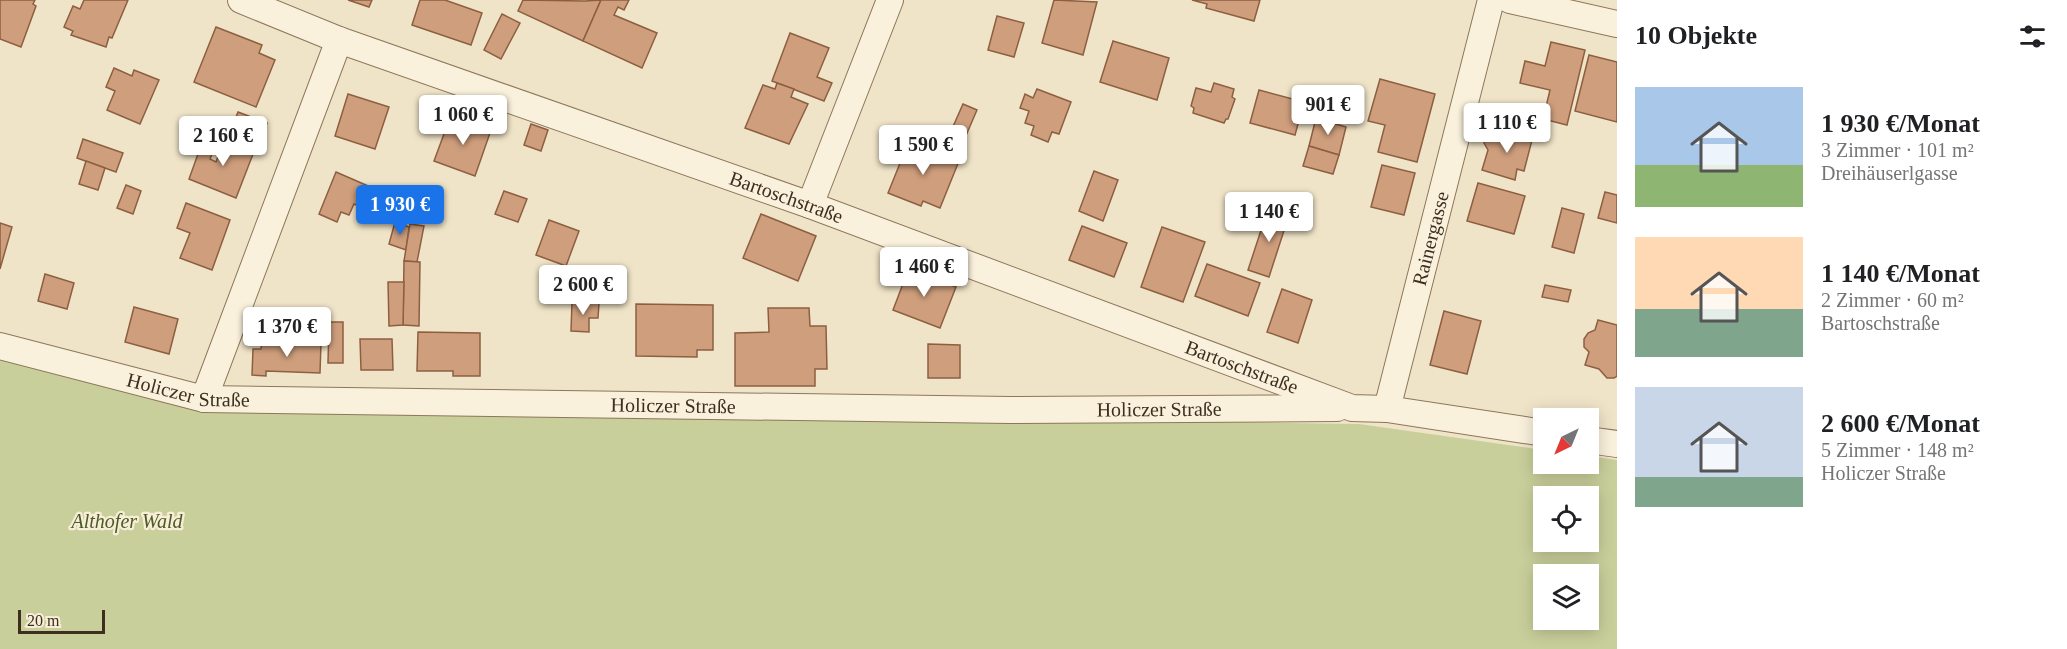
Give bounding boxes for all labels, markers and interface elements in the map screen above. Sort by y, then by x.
icon: filters [2016,20,2049,53]
text: 10 Objekte [1635,21,1757,50]
pin: 901 € [1286,85,1370,136]
text: 901 € [1306,93,1351,115]
pin: 1 060 € [408,95,518,146]
text: 1 060 € [433,103,493,125]
pin: 1 110 € [1452,103,1562,154]
text: 1 930 €/Monat [1821,109,1980,138]
text: 1 110 € [1478,111,1536,133]
icon: home [1683,111,1755,183]
pin: 2 160 € [168,116,278,167]
text: 2 160 € [193,124,253,146]
pin: 1 590 € [868,125,978,176]
text: 1 590 € [893,133,953,155]
text: 3 Zimmer · 101 m² [1821,139,1974,161]
text: Dreihäuserlgasse [1821,162,1958,184]
street label: Bartoschstraße [727,167,846,227]
pin: 1 930 € [345,185,455,236]
street label: Rainergasse [1408,189,1453,288]
pin: 1 140 € [1214,192,1324,243]
text: 1 930 € [370,193,430,215]
text: 1 140 € [1239,200,1299,222]
pin: 1 460 € [869,247,979,298]
text: 1 460 € [894,255,954,277]
text: 1 140 €/Monat [1821,259,1980,288]
icon: home [1683,261,1755,333]
pin: 2 600 € [528,265,638,316]
text: 2 600 € [553,273,613,295]
text: 2 Zimmer · 60 m² [1821,289,1964,311]
pin: 1 370 € [232,307,342,358]
text: Bartoschstraße [1821,312,1940,334]
text: 1 370 € [257,315,317,337]
street label: Bartoschstraße [1182,336,1301,398]
street label: Holiczer Straße [124,368,250,411]
street label: Holiczer Straße [611,394,736,417]
street label: Holiczer Straße [1097,398,1222,420]
north arrow [1533,408,1599,474]
map controls [1533,408,1599,630]
text: 2 600 €/Monat [1821,409,1980,438]
icon: home [1683,411,1755,483]
text: 5 Zimmer · 148 m² [1821,439,1974,461]
text: Holiczer Straße [1821,462,1946,484]
button: locate [1533,486,1599,552]
park label: Althofer Wald [70,510,183,533]
button: layers [1533,564,1599,630]
scale bar [18,607,105,634]
text: 20 m [27,612,59,629]

